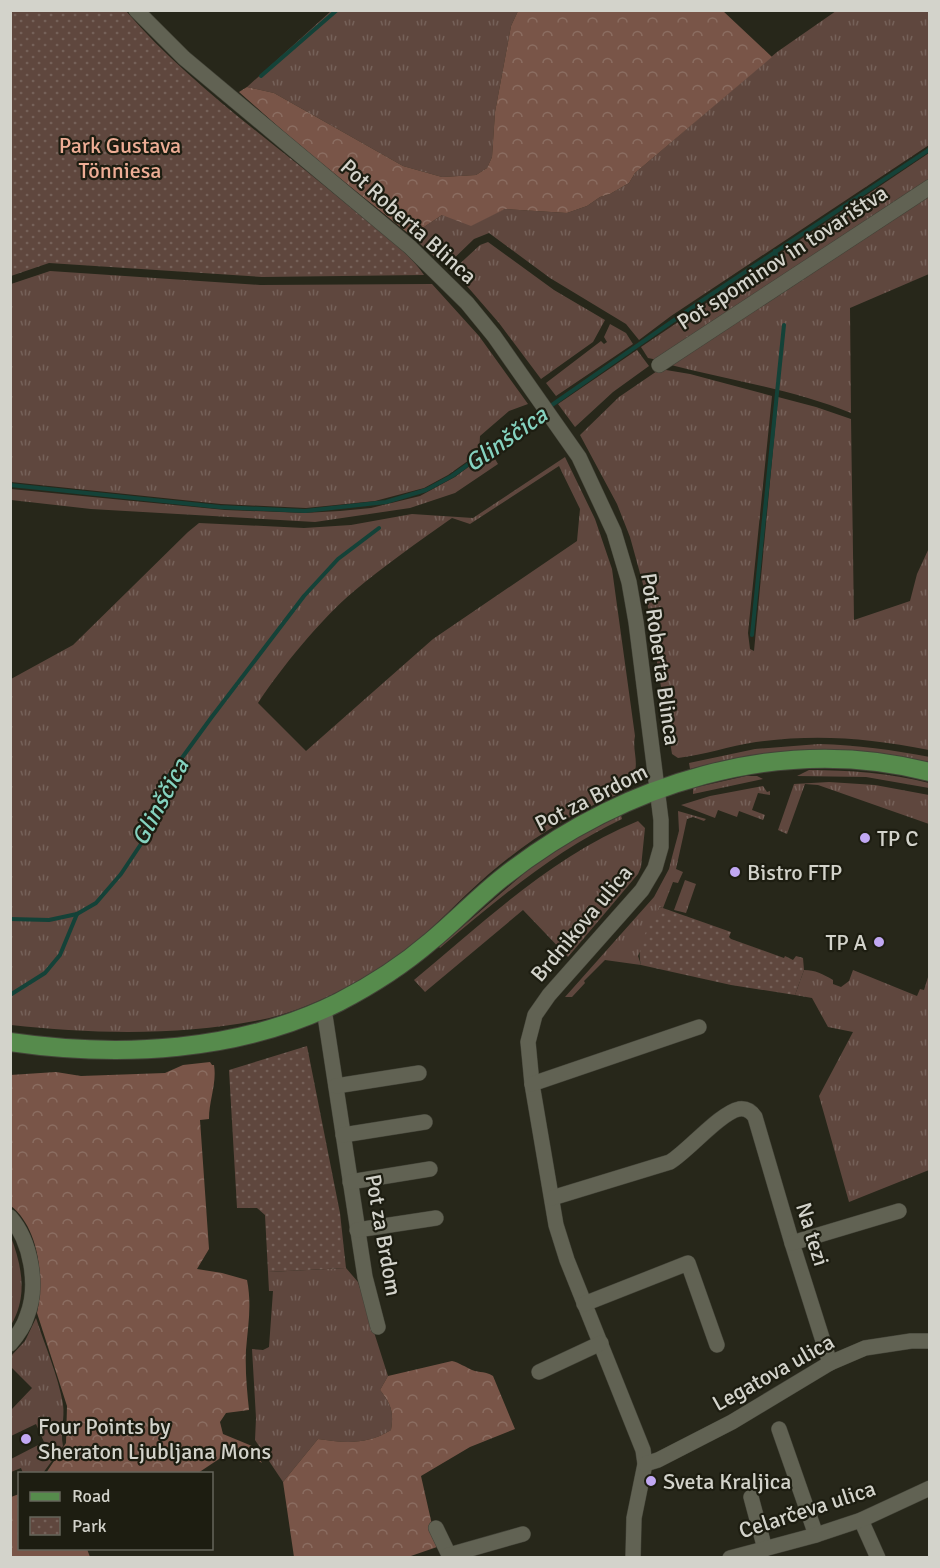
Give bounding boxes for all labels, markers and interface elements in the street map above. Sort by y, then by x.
park label: Park Gustava Tönniesa [59,132,181,184]
street label: Pot Roberta Blinca [335,153,482,290]
street label: Pot spominov in tovarištva [672,179,893,336]
water label: Glinščica [459,399,554,478]
street label: Pot Roberta Blinca [635,571,686,747]
water label: Glinščica [125,753,196,851]
street label: Pot za Brdom [530,757,652,837]
place label: TP C [877,825,918,852]
marker: TP C [858,831,872,845]
street label: Brdnikova ulica [525,859,638,987]
place label: Bistro FTP [747,859,842,886]
marker: Bistro FTP [728,865,742,879]
place label: TP A [825,929,868,956]
marker: TP A [872,935,886,949]
street label: Pot za Brdom [360,1172,407,1298]
street label: Na tezi [790,1199,835,1269]
street label: Legatova ulica [708,1328,839,1417]
place label: Four Points by Sheraton Ljubljana Mons [38,1413,271,1465]
marker: Four Points by Sheraton Ljubljana Mons [19,1432,33,1446]
place label: Sveta Kraljica [663,1468,791,1495]
legend [18,1472,213,1550]
marker: Sveta Kraljica [644,1474,658,1488]
street label: Celarčeva ulica [735,1475,879,1544]
text: Road [72,1485,111,1507]
text: Park [72,1515,107,1537]

